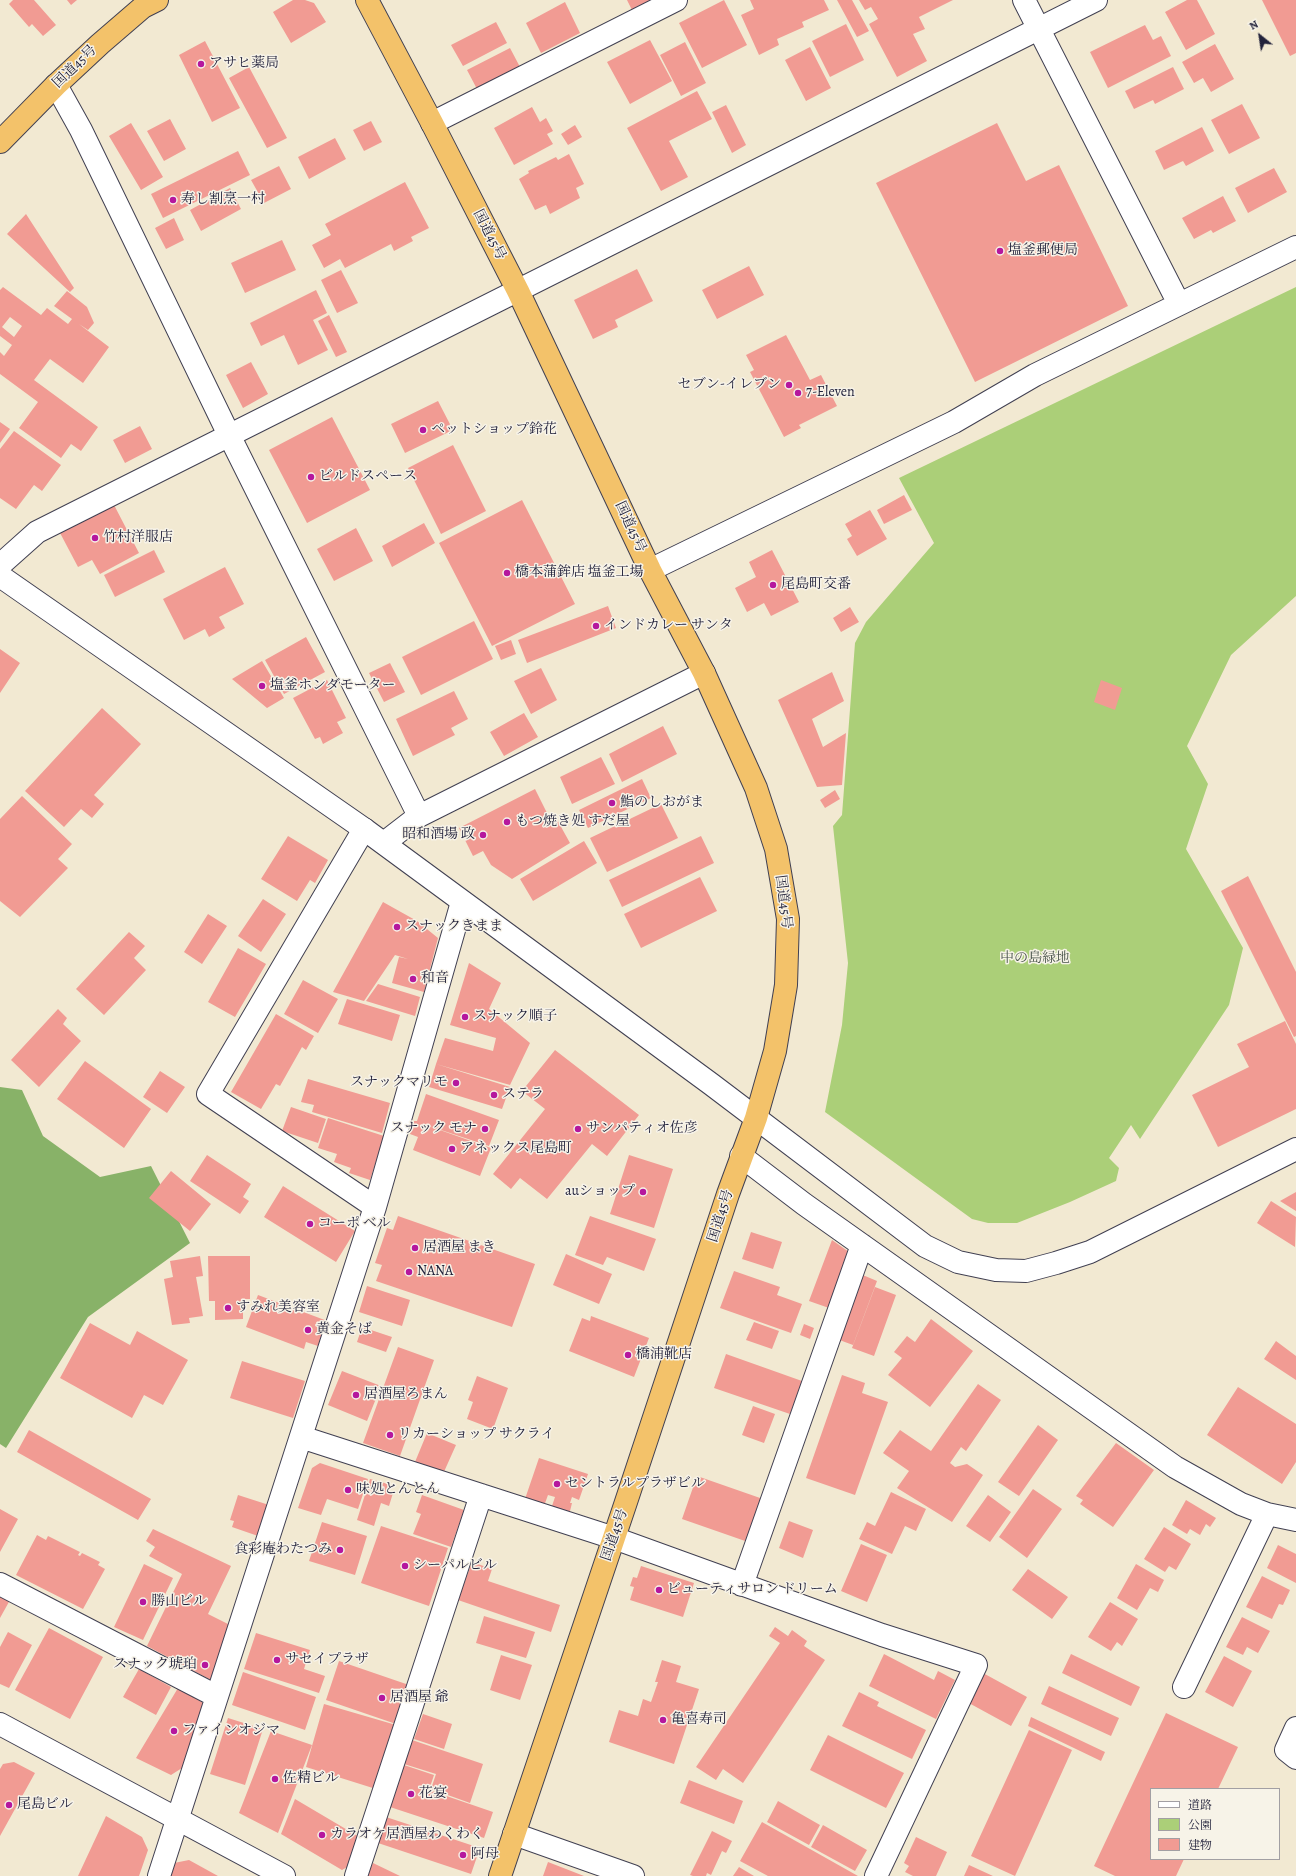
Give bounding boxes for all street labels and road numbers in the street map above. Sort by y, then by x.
street label: 国道45号 [50,42,100,92]
street label: 国道45号 [469,207,509,263]
street label: 国道45号 [611,499,649,555]
street label: 国道45号 [771,874,795,930]
street label: 国道45号 [705,1188,737,1244]
street label: 国道45号 [598,1507,632,1563]

